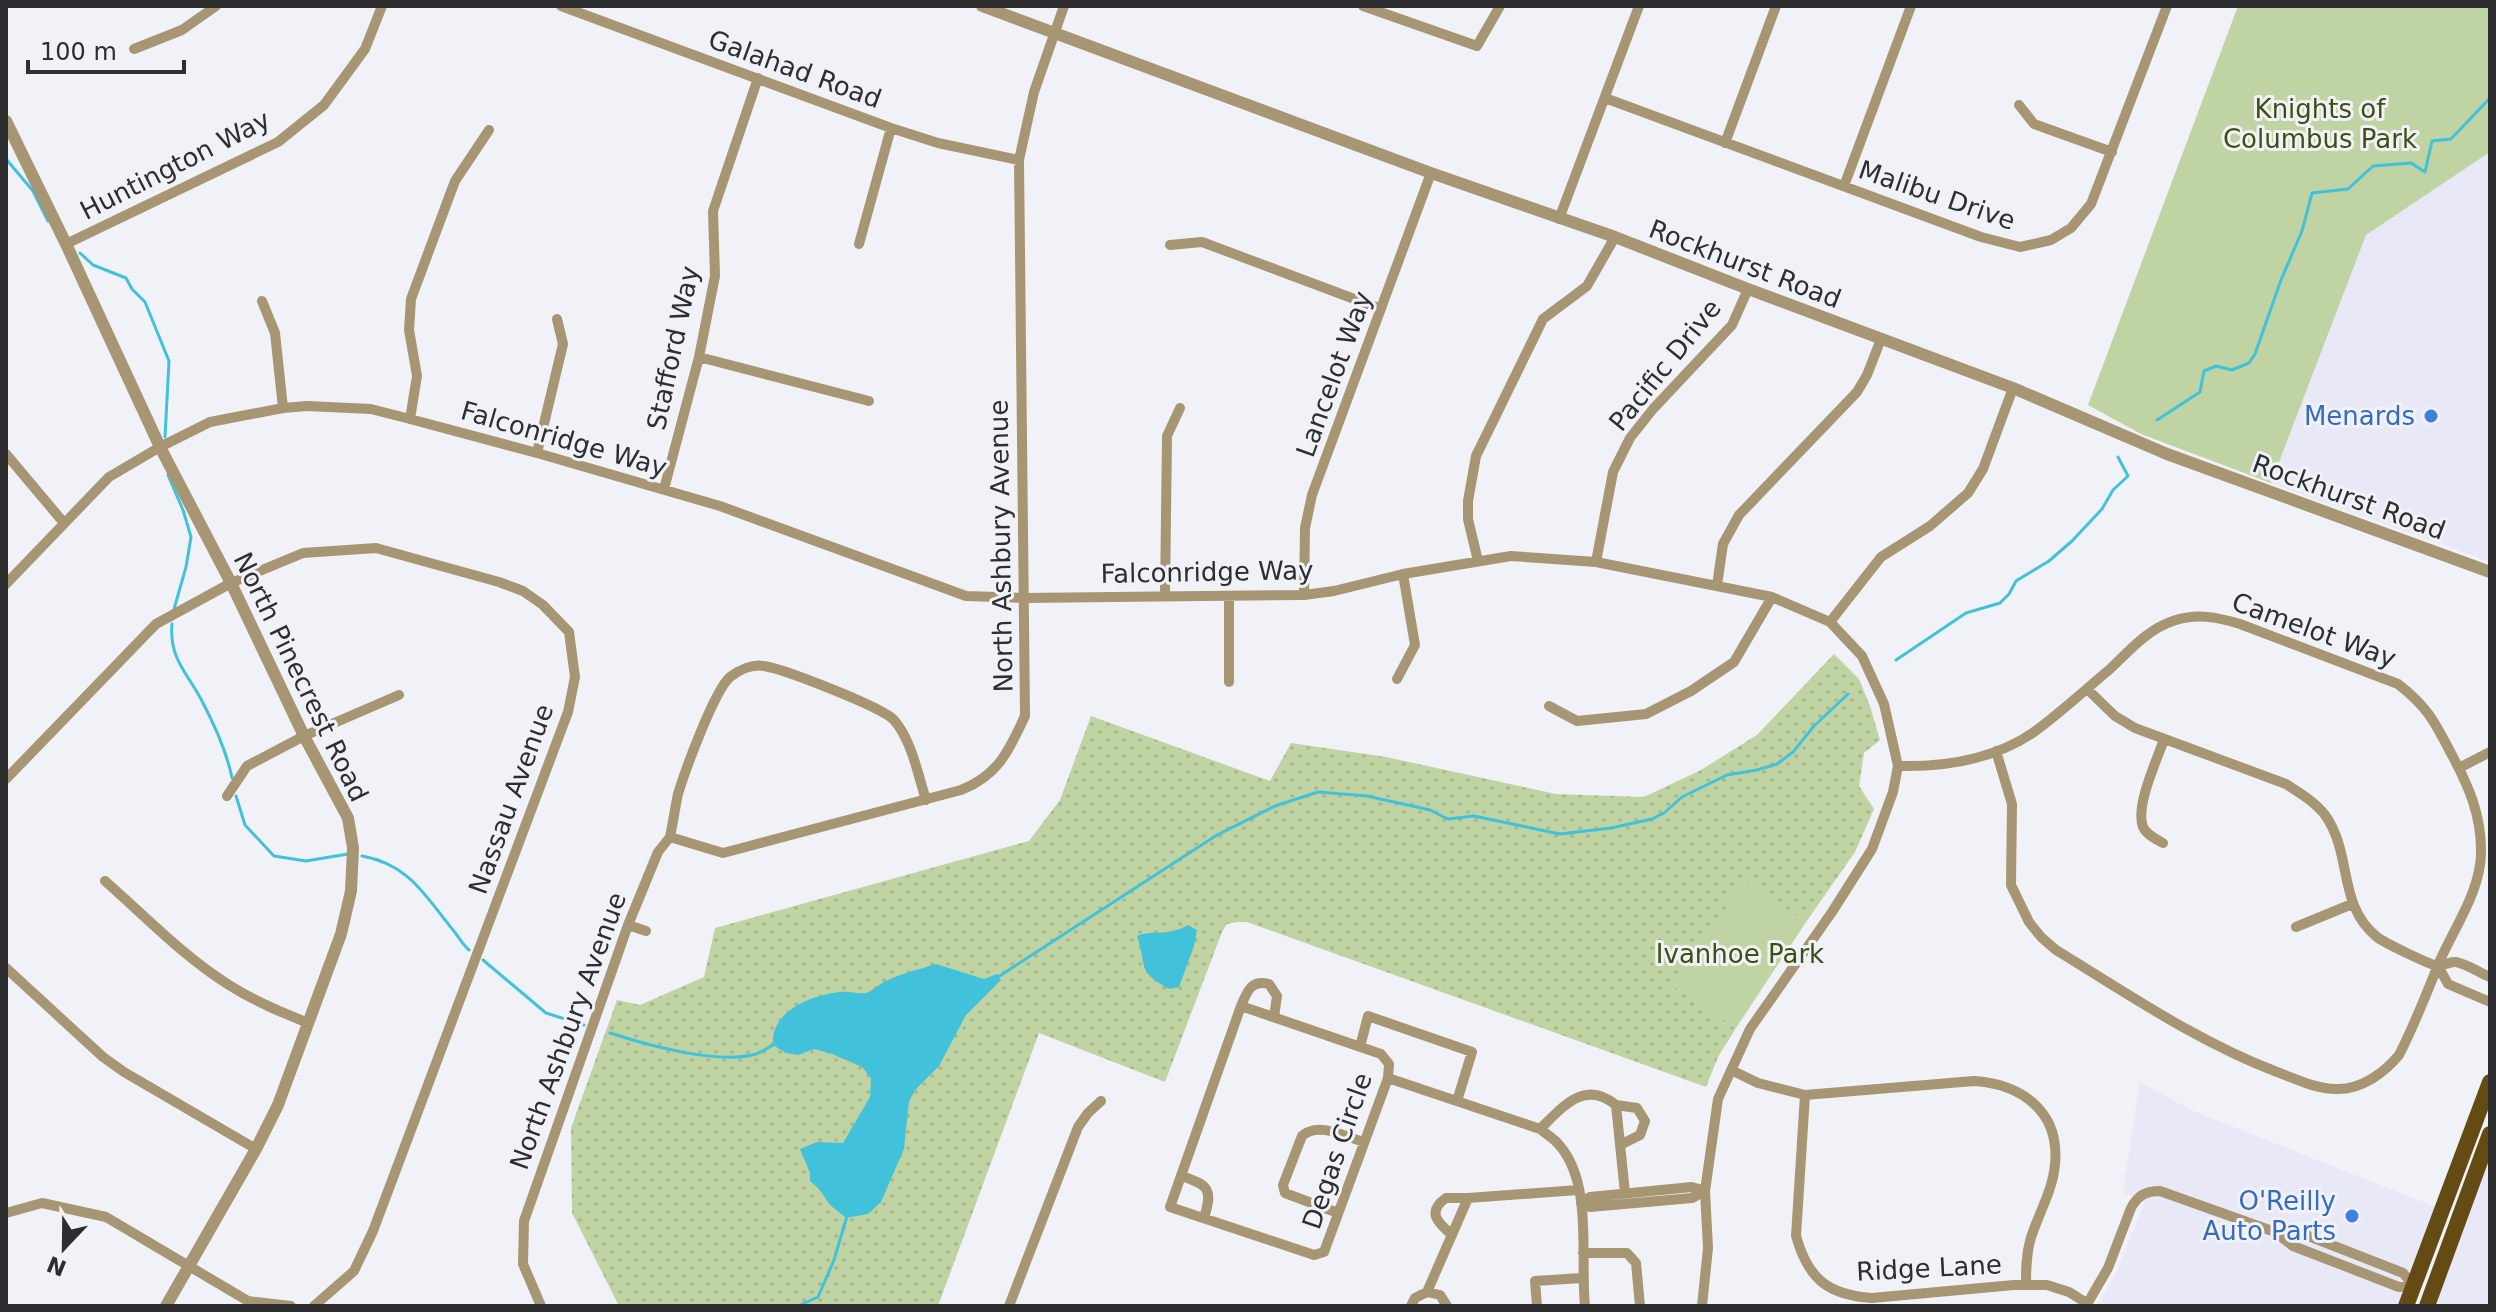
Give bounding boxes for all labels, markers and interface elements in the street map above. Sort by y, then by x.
scale bar [28,24,184,74]
street label: Galahad Road [705,24,885,114]
text: 100 m [40,38,117,66]
park label: Knights of Columbus Park [2223,94,2417,154]
street label: Huntington Way [75,104,275,226]
street label: Malibu Drive [1855,154,2019,236]
street label: Rockhurst Road [1645,214,1845,314]
street label: Stafford Way [641,263,705,433]
street label: Lancelot Way [1290,287,1378,461]
street label: Pacific Drive [1603,293,1727,437]
street label: Falconridge Way [458,395,670,483]
street label: North Ashbury Avenue [983,399,1019,693]
place label: Menards [2304,401,2415,431]
marker: Menards [2422,407,2440,425]
street label: Rockhurst Road [2248,448,2450,546]
street label: North Pinecrest Road [228,548,374,806]
street label: Falconridge Way [1100,555,1314,589]
street label: Camelot Way [2228,586,2400,674]
street label: Nassau Avenue [463,700,559,898]
street label: North Ashbury Avenue [504,888,632,1174]
park label: Ivanhoe Park [1656,939,1824,969]
street label: Degas Circle [1296,1069,1378,1233]
place label: O'Reilly Auto Parts [2202,1186,2336,1246]
marker: O'Reilly Auto Parts [2343,1207,2361,1225]
north arrow [24,1208,104,1288]
street label: Ridge Lane [1856,1249,2002,1287]
text: N [43,1251,70,1281]

